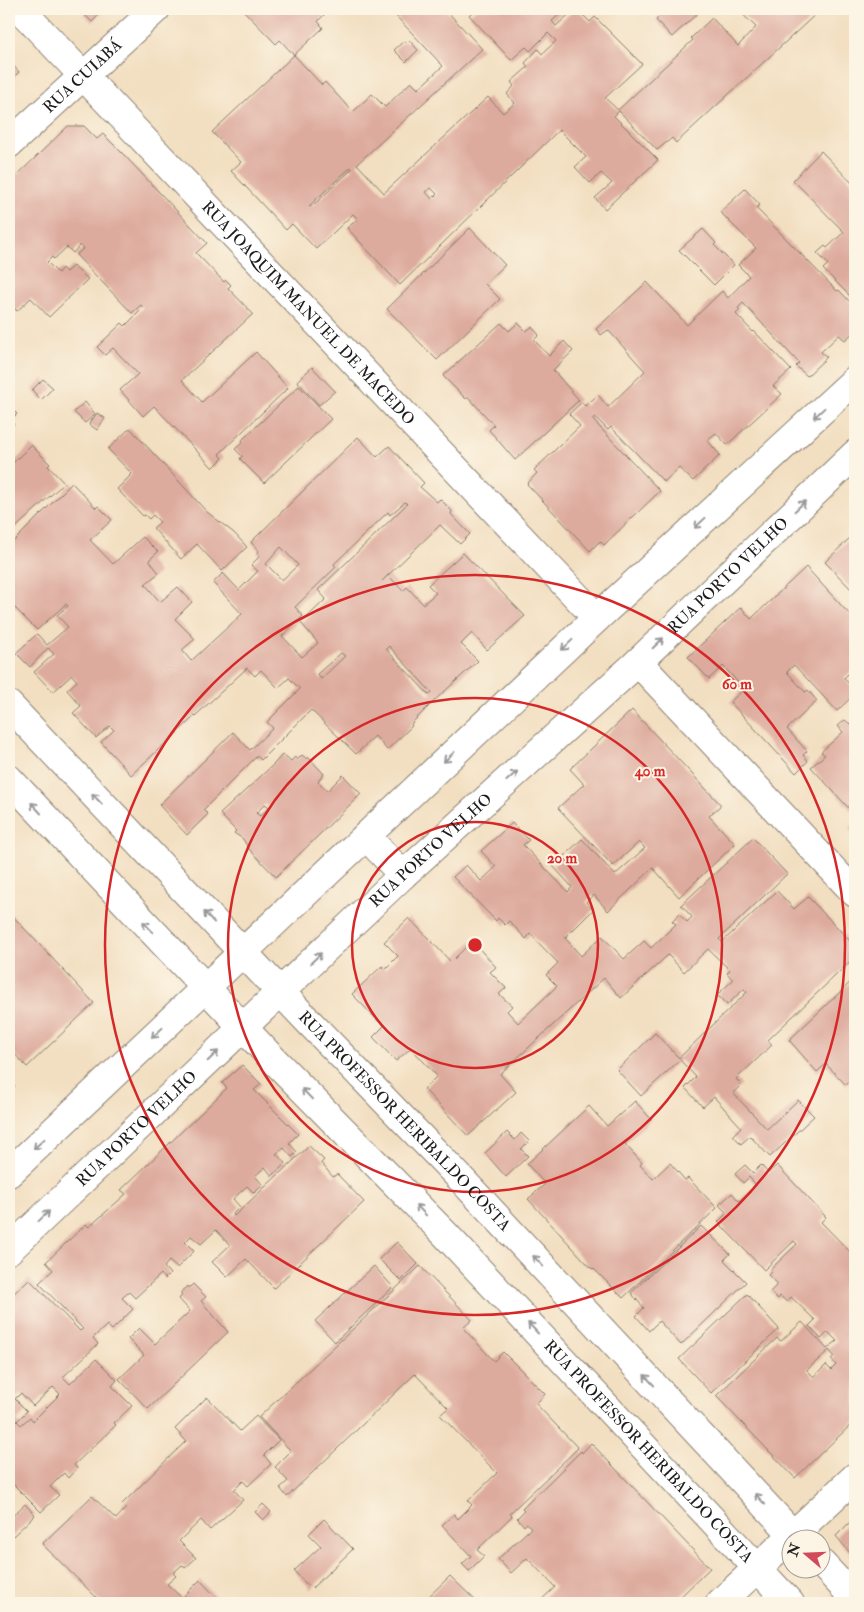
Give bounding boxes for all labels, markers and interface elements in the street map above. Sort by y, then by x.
street label: RUA CUIABÁ [39,34,126,118]
street label: RUA JOAQUIM MANUEL DE MACEDO [197,197,419,429]
one-way arrow [813,407,826,419]
one-way arrow [794,500,807,512]
street label: RUA PORTO VELHO [664,513,793,638]
one-way arrow [693,517,706,529]
one-way arrow [651,637,663,649]
one-way arrow [561,639,574,651]
text: 60 m [722,675,752,694]
one-way arrow [443,751,456,763]
text: 40 m [634,762,666,781]
one-way arrow [506,770,519,782]
street label: RUA PORTO VELHO [365,789,496,912]
one-way arrow [91,792,103,805]
one-way arrow [30,802,42,815]
text: 20 m [547,849,577,868]
one-way arrow [203,910,215,923]
one-way arrow [142,920,154,933]
centre of rings [466,936,484,954]
one-way arrow [310,952,322,964]
street label: RUA PROFESSOR HERIBALDO COSTA [294,1007,515,1235]
one-way arrow [151,1027,163,1039]
one-way arrow [206,1050,219,1062]
street label: RUA PORTO VELHO [72,1066,201,1191]
one-way arrow [301,1088,314,1100]
one-way arrow [32,1138,45,1150]
one-way arrow [415,1204,427,1217]
one-way arrow [38,1210,50,1222]
one-way arrow [532,1255,544,1268]
one-way arrow [527,1322,539,1335]
street label: RUA PROFESSOR HERIBALDO COSTA [539,1336,757,1567]
one-way arrow [643,1374,655,1387]
one-way arrow [754,1493,766,1506]
north arrow [782,1530,832,1580]
text: N [784,1541,804,1560]

